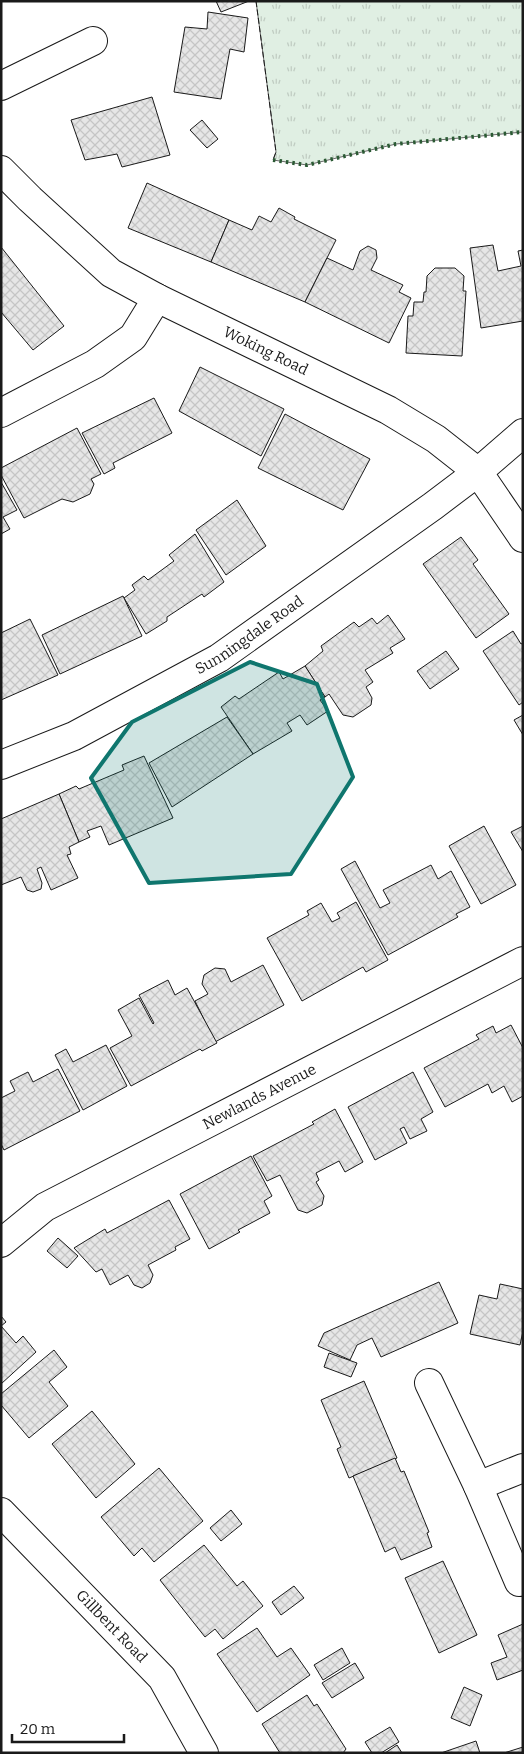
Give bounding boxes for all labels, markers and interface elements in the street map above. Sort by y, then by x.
street label: Woking Road [221,323,311,379]
street label: Sunningdale Road [192,592,307,678]
street label: Newlands Avenue [200,1060,319,1133]
street label: Gillbent Road [72,1586,151,1666]
scale bar [12,1712,125,1744]
text: 20 m [20,1720,56,1738]

